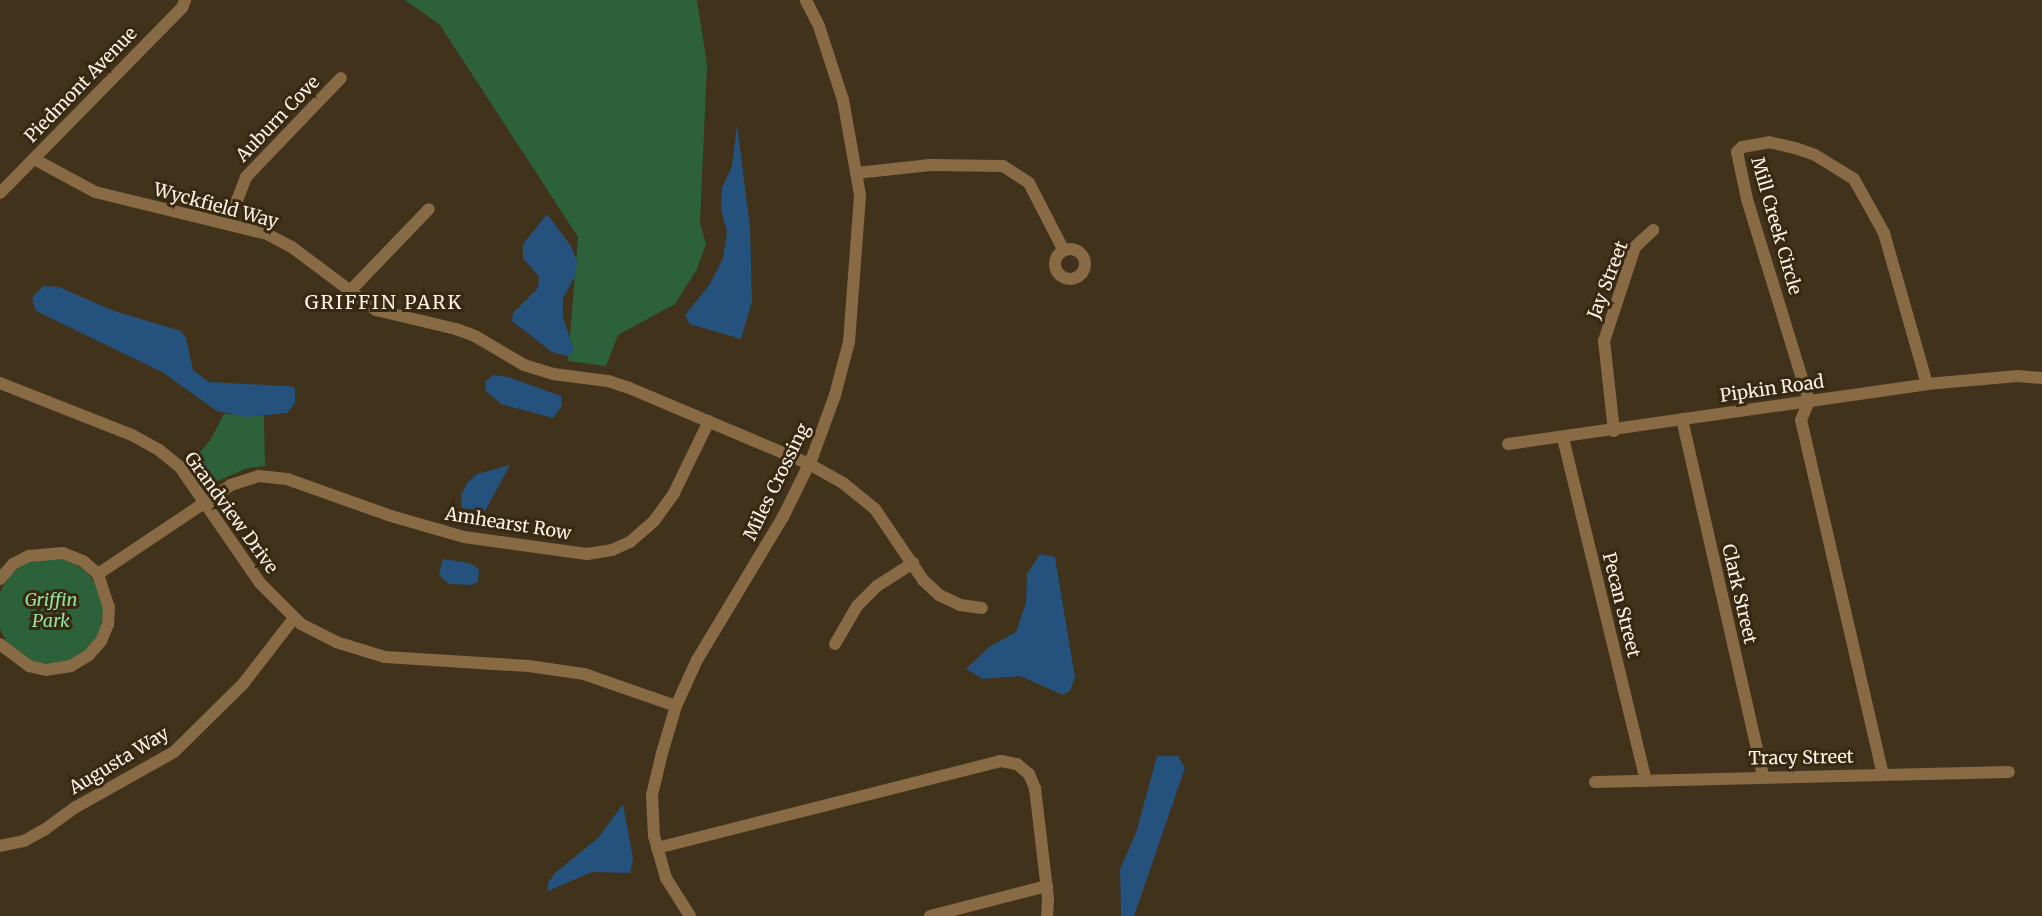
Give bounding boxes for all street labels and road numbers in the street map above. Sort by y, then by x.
street label: Piedmont Avenue [20,23,142,147]
street label: Auburn Cove [232,72,324,166]
street label: Mill Creek Circle [1746,155,1806,297]
street label: Wyckfield Way [151,179,281,233]
street label: Jay Street [1583,238,1633,322]
street label: Pipkin Road [1718,371,1826,407]
street label: Miles Crossing [739,420,815,544]
street label: Grandview Drive [180,448,282,578]
street label: Amhearst Row [443,503,573,545]
street label: Clark Street [1717,542,1761,646]
street label: Pecan Street [1598,550,1644,660]
street label: Augusta Way [65,723,173,799]
street label: Tracy Street [1748,746,1854,770]

